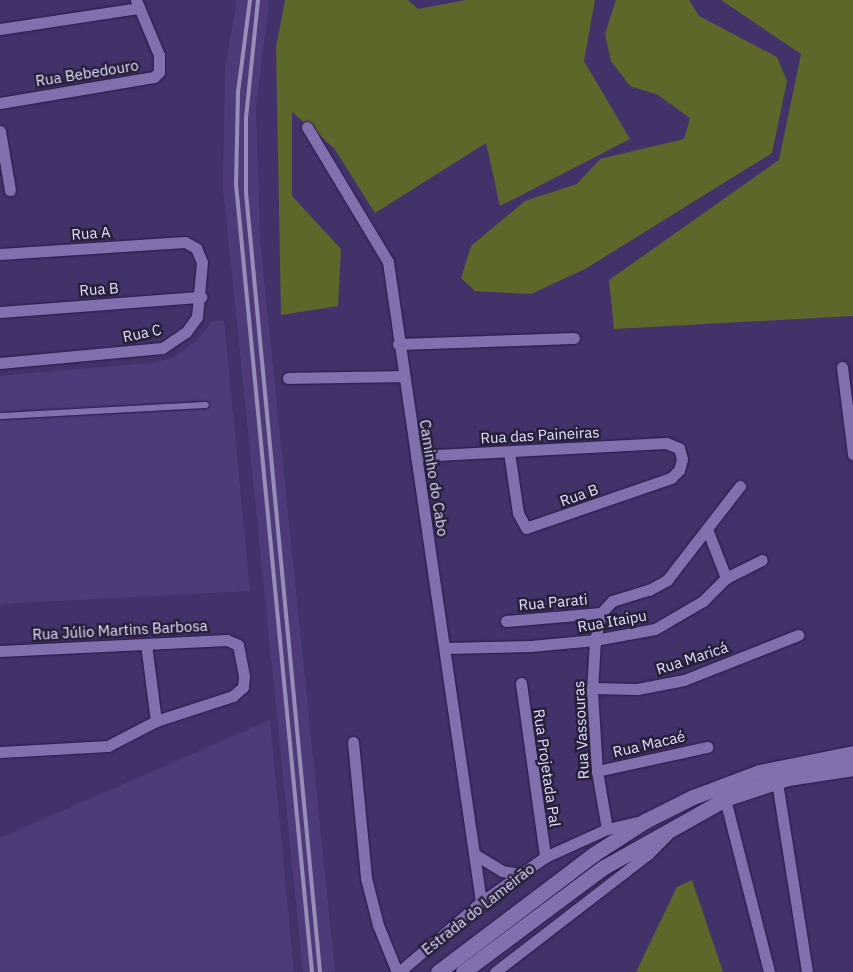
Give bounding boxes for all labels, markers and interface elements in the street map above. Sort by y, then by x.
street label: Rua Bebedouro [34,56,140,90]
street label: Rua A [71,223,111,243]
street label: Rua B [79,279,119,299]
street label: Rua C [121,320,163,346]
street label: Caminho do Cabo [416,418,452,538]
street label: Rua das Paineiras [480,423,600,447]
street label: Rua B [557,480,601,510]
street label: Rua Parati [518,590,588,614]
street label: Rua Itaipu [576,606,648,636]
street label: Rua Júlio Martins Barbosa [32,616,208,644]
street label: Rua Maricá [654,638,730,678]
street label: Rua Vassouras [569,680,593,780]
street label: Rua Projetada Pal [530,708,564,828]
street label: Rua Macaé [611,727,687,761]
street label: Estrada do Lameirão [418,859,538,959]

